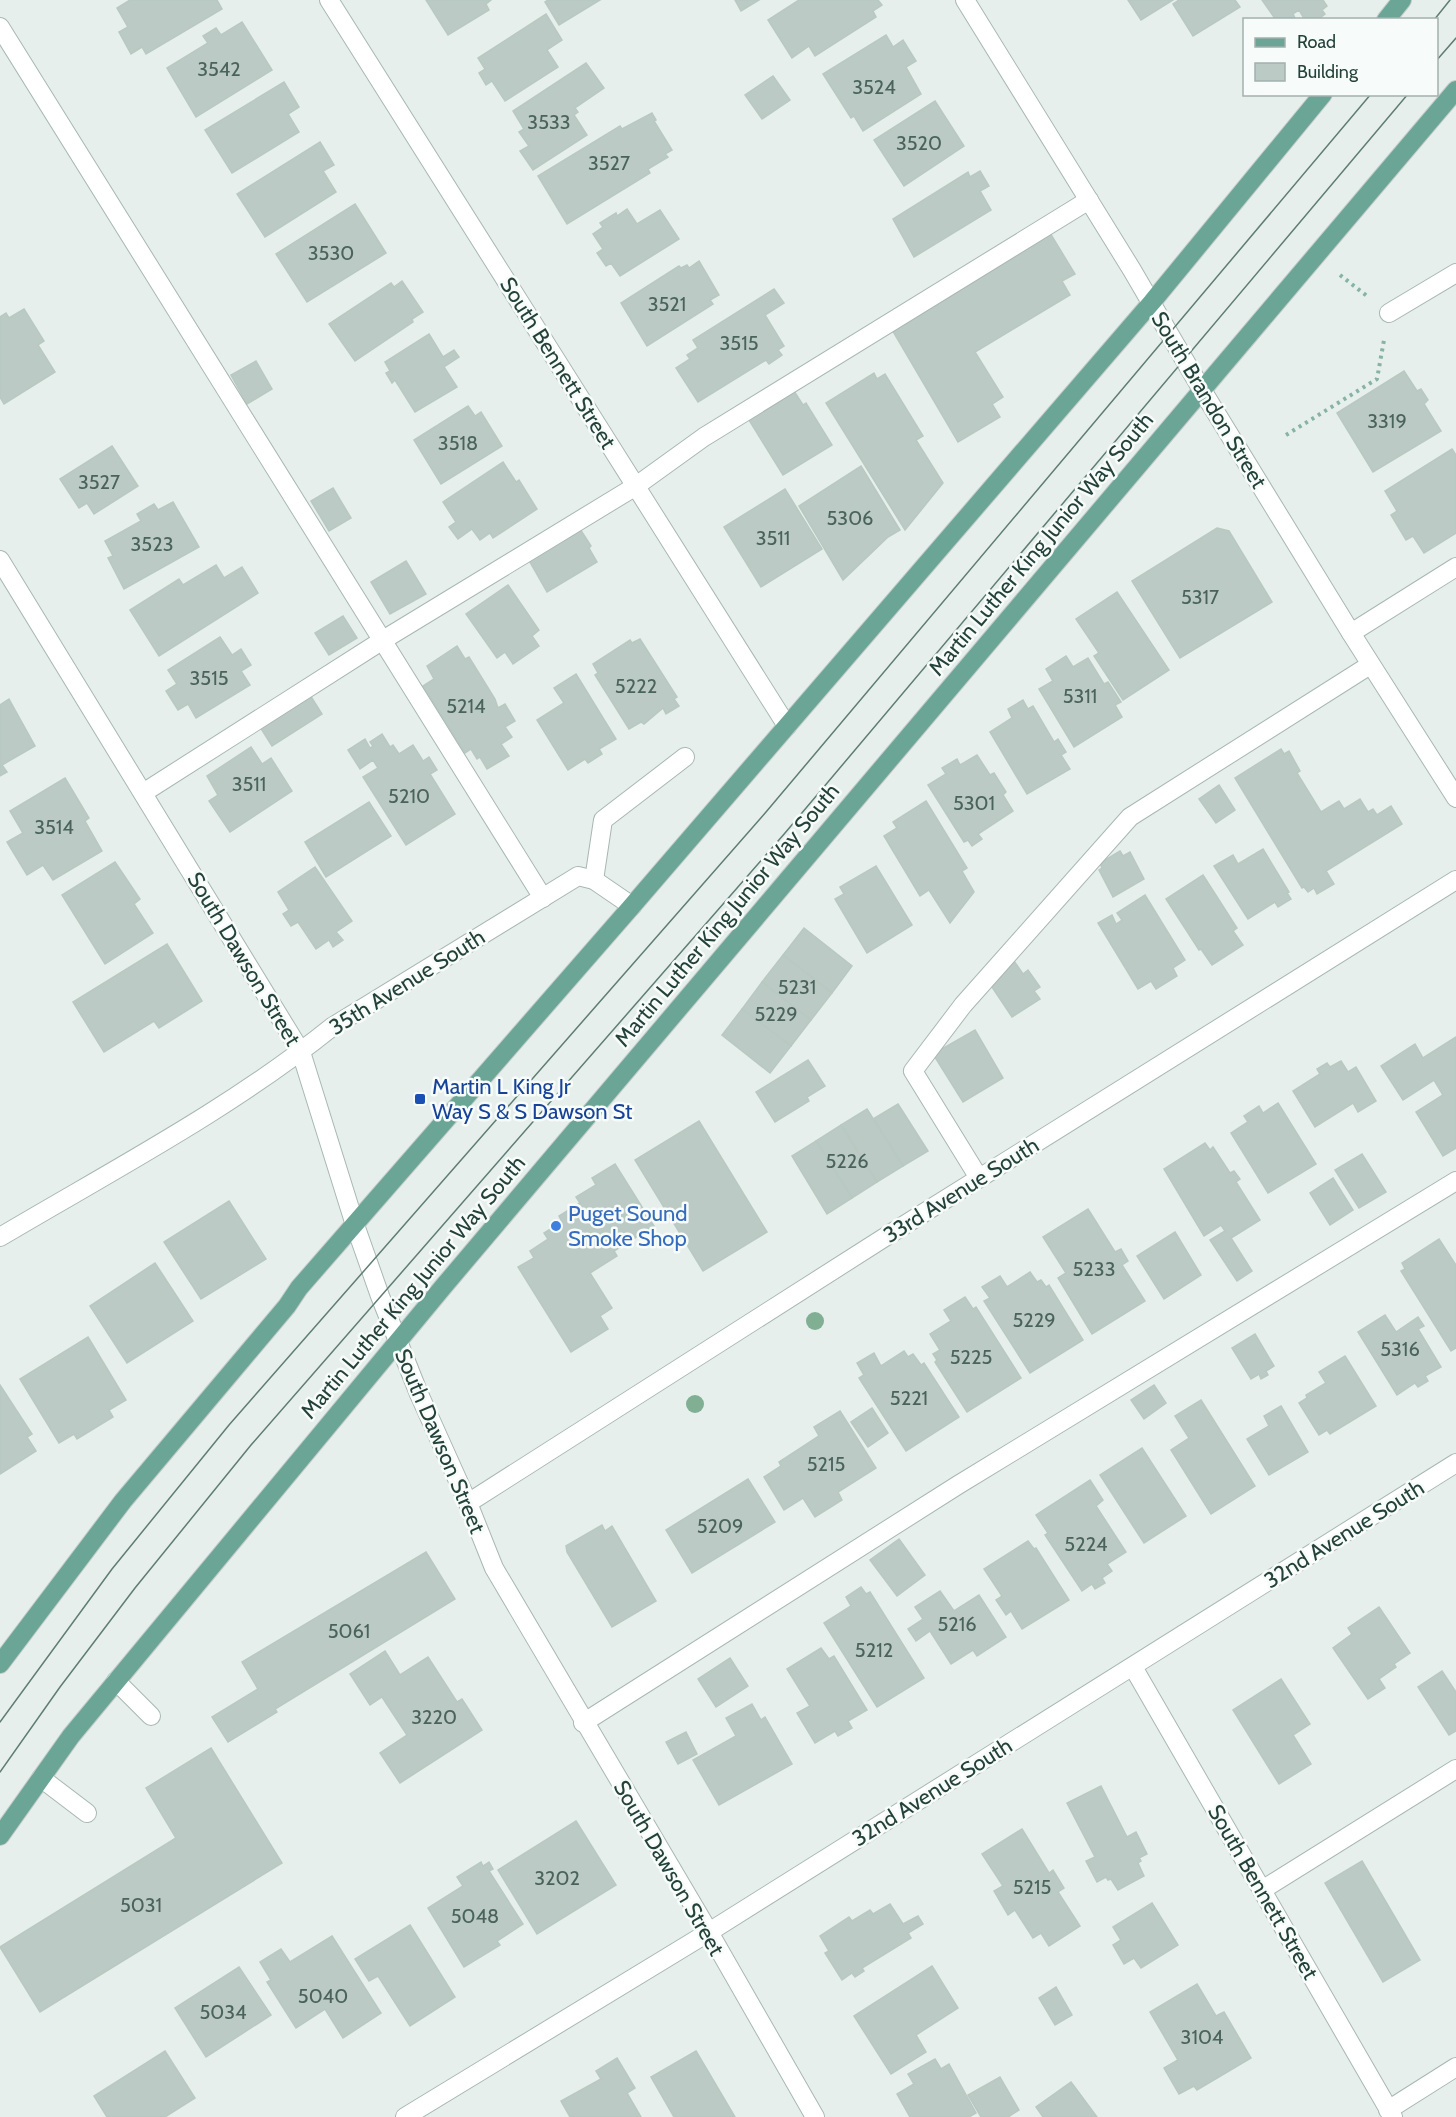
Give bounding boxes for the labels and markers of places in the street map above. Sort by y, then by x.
place label: Martin L King Jr Way S & S Dawson St [432,1073,633,1125]
marker: Martin L King Jr Way S & S Dawson St [413,1092,427,1106]
place label: Puget Sound Smoke Shop [568,1200,688,1252]
marker: Puget Sound Smoke Shop [549,1219,563,1233]

